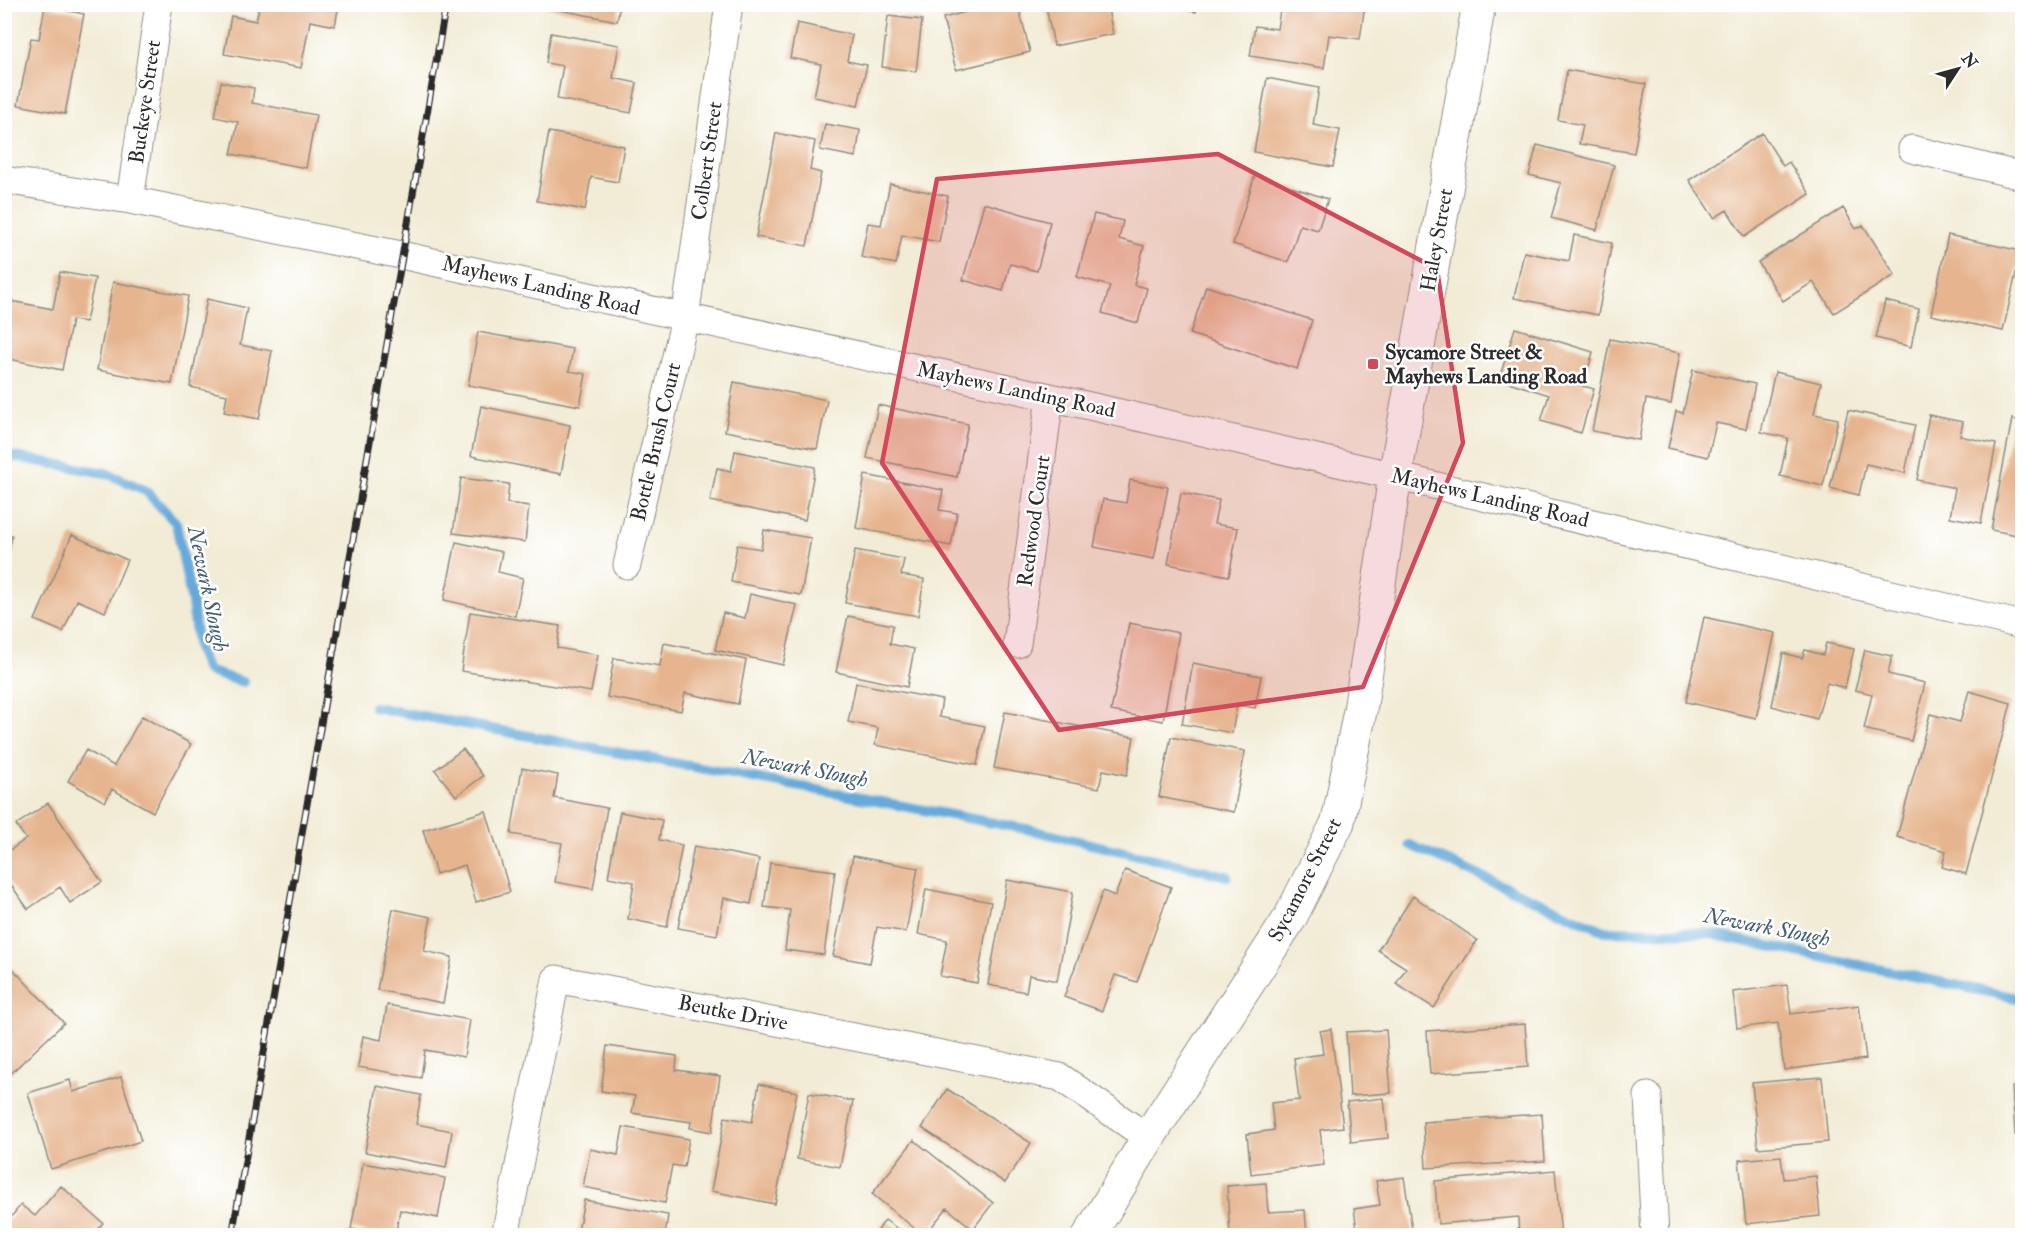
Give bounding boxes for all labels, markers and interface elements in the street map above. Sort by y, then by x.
street label: Buckeye Street [123,38,167,166]
north arrow [1928,39,1988,99]
text: N [1956,48,1982,73]
street label: Colbert Street [685,100,729,222]
street label: Haley Street [1415,186,1459,294]
street label: Mayhews Landing Road [439,250,643,322]
place label: Sycamore Street & Mayhews Landing Road [1384,339,1588,390]
street label: Mayhews Landing Road [914,356,1118,424]
marker: Sycamore Street & Mayhews Landing Road [1366,357,1380,371]
street label: Bottle Brush Court [625,360,687,524]
street label: Redwood Court [1011,453,1057,589]
street label: Mayhews Landing Road [1388,462,1592,534]
water label: Newark Slough [181,523,235,655]
water label: Newark Slough [739,742,871,794]
street label: Sycamore Street [1262,813,1348,947]
water label: Newark Slough [1701,901,1833,953]
street label: Beutke Drive [676,989,790,1037]

